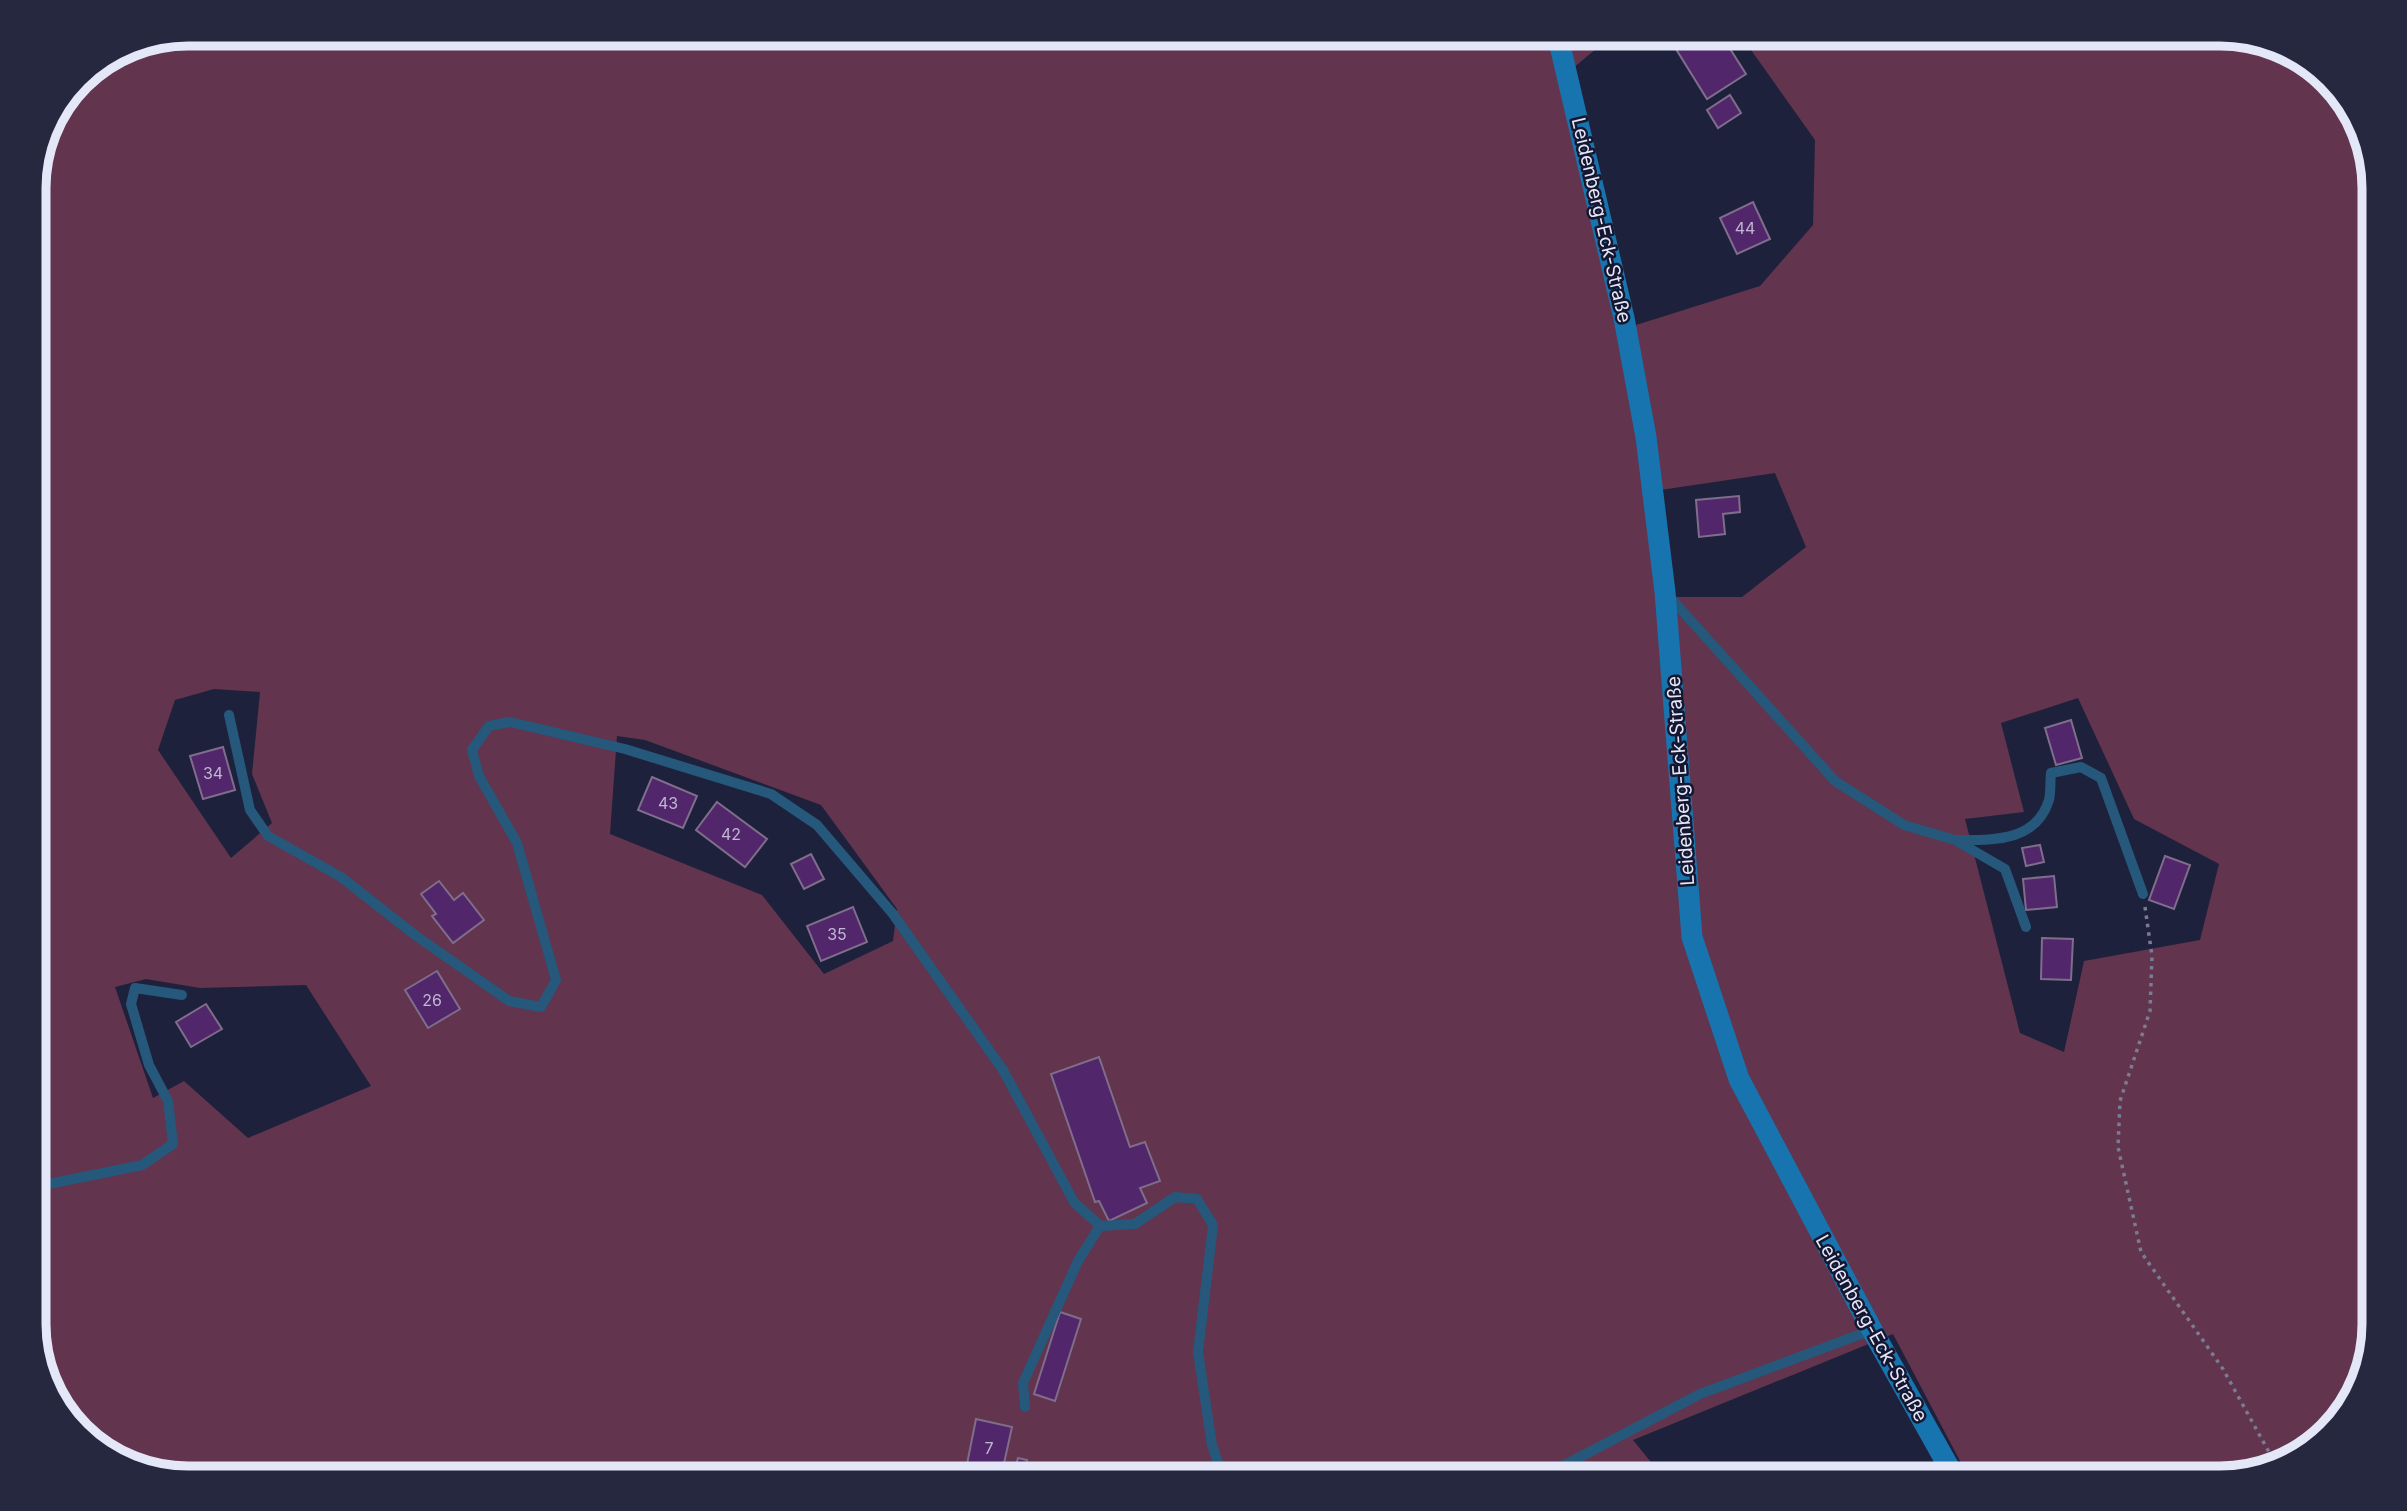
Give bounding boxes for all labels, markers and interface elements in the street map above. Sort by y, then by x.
street label: Leidenberg-Eck-Straße [1567,115,1636,325]
house number: 44 [1735,218,1755,238]
street label: Leidenberg-Eck-Straße [1662,675,1699,886]
house number: 34 [203,763,223,783]
house number: 43 [658,793,678,813]
house number: 42 [721,824,741,844]
house number: 35 [827,924,847,944]
house number: 26 [422,990,442,1010]
street label: Leidenberg-Eck-Straße [1811,1231,1932,1426]
house number: 7 [984,1438,994,1458]

